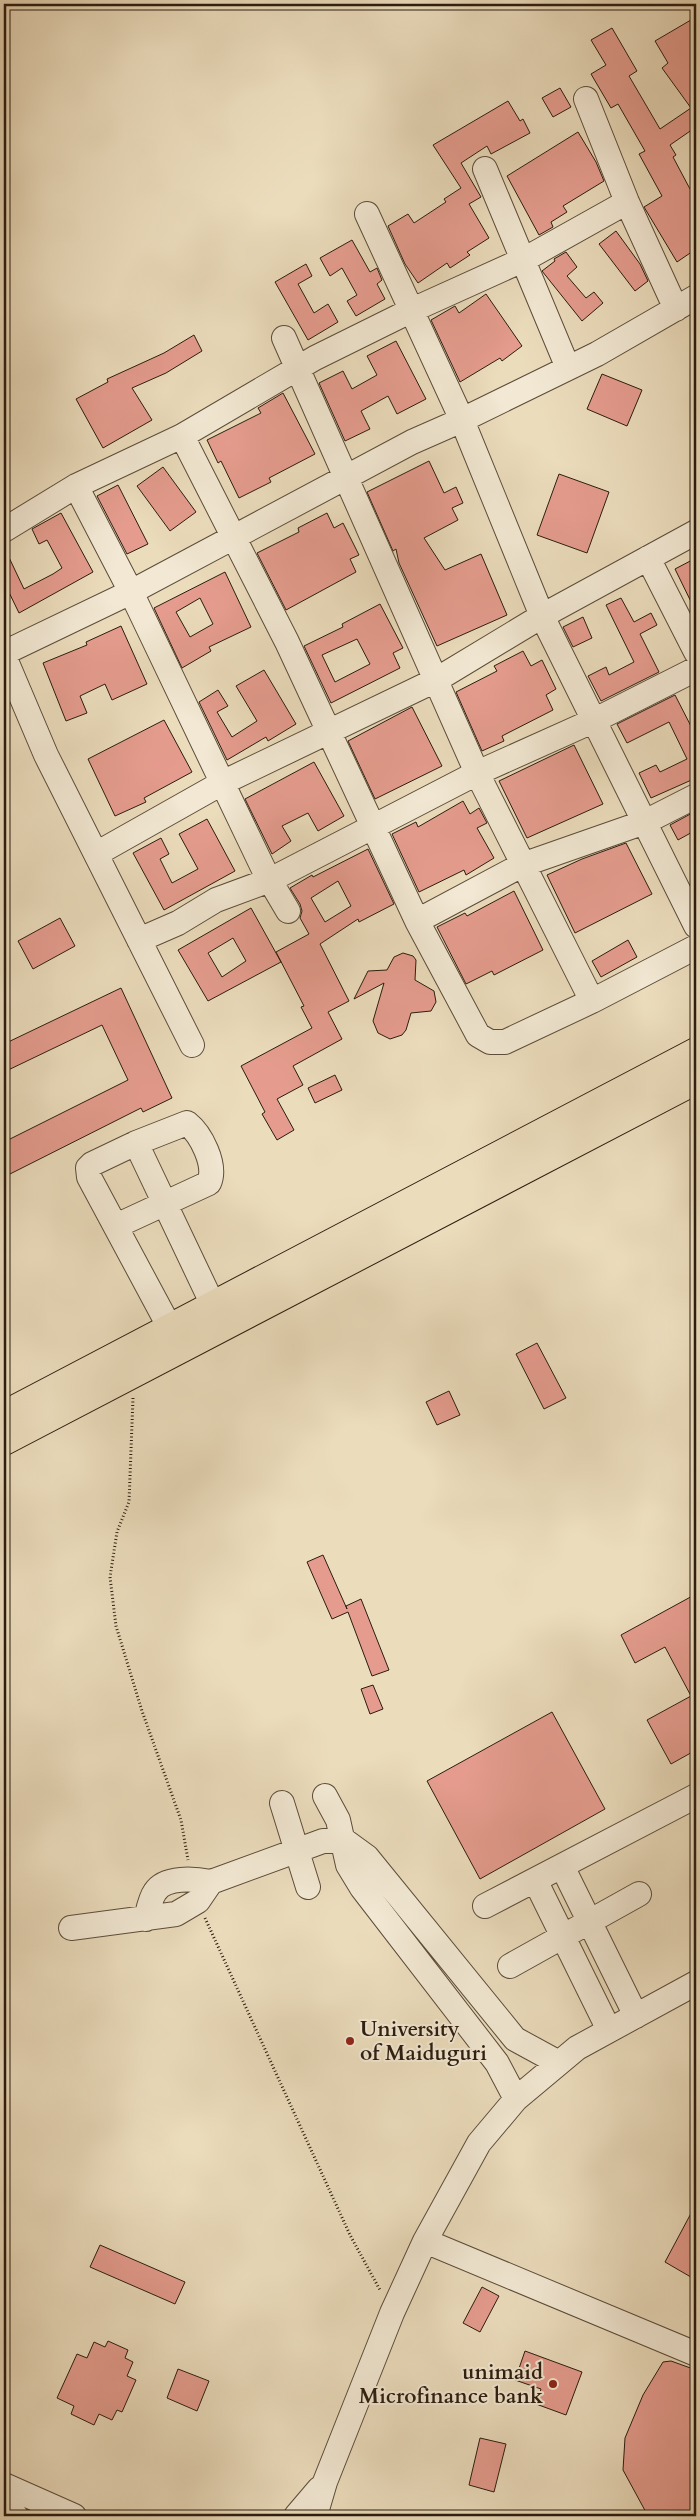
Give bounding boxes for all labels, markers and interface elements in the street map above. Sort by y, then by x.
place label: University of Maiduguri [360,2015,487,2068]
marker: University of Maiduguri [344,2035,356,2047]
place label: unimaid Microfinance bank [359,2358,543,2411]
marker: unimaid Microfinance bank [547,2378,559,2390]

